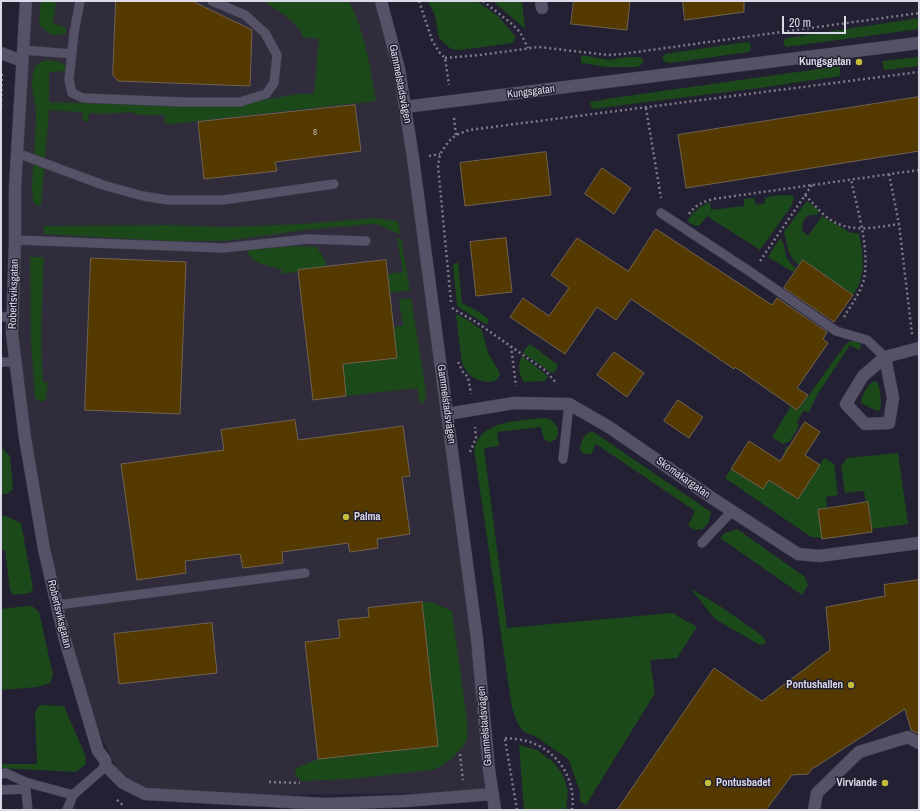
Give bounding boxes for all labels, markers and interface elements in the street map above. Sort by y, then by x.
scale bar [784,8,848,34]
text: 20 m [789,15,811,31]
street label: Gammelstadsvägen [386,43,414,125]
place label: Kungsgatan [799,55,851,69]
marker: Kungsgatan [854,57,864,67]
street label: Kungsgatan [506,83,556,101]
house number: 8 [313,128,317,138]
street label: Robertsviksgatan [6,259,22,329]
street label: Gammelstadsvägen [434,363,458,445]
street label: Skomakargatan [653,454,713,502]
place label: Palma [354,510,381,524]
marker: Palma [341,512,351,522]
street label: Robertsviksgatan [44,578,74,650]
place label: Pontushallen [786,678,843,692]
marker: Pontushallen [846,680,856,690]
street label: Gammelstadsvägen [475,685,495,767]
place label: Pontusbadet [716,776,771,790]
place label: Virvlande [837,776,877,790]
marker: Pontusbadet [703,778,713,788]
marker: Virvlande [880,778,890,788]

